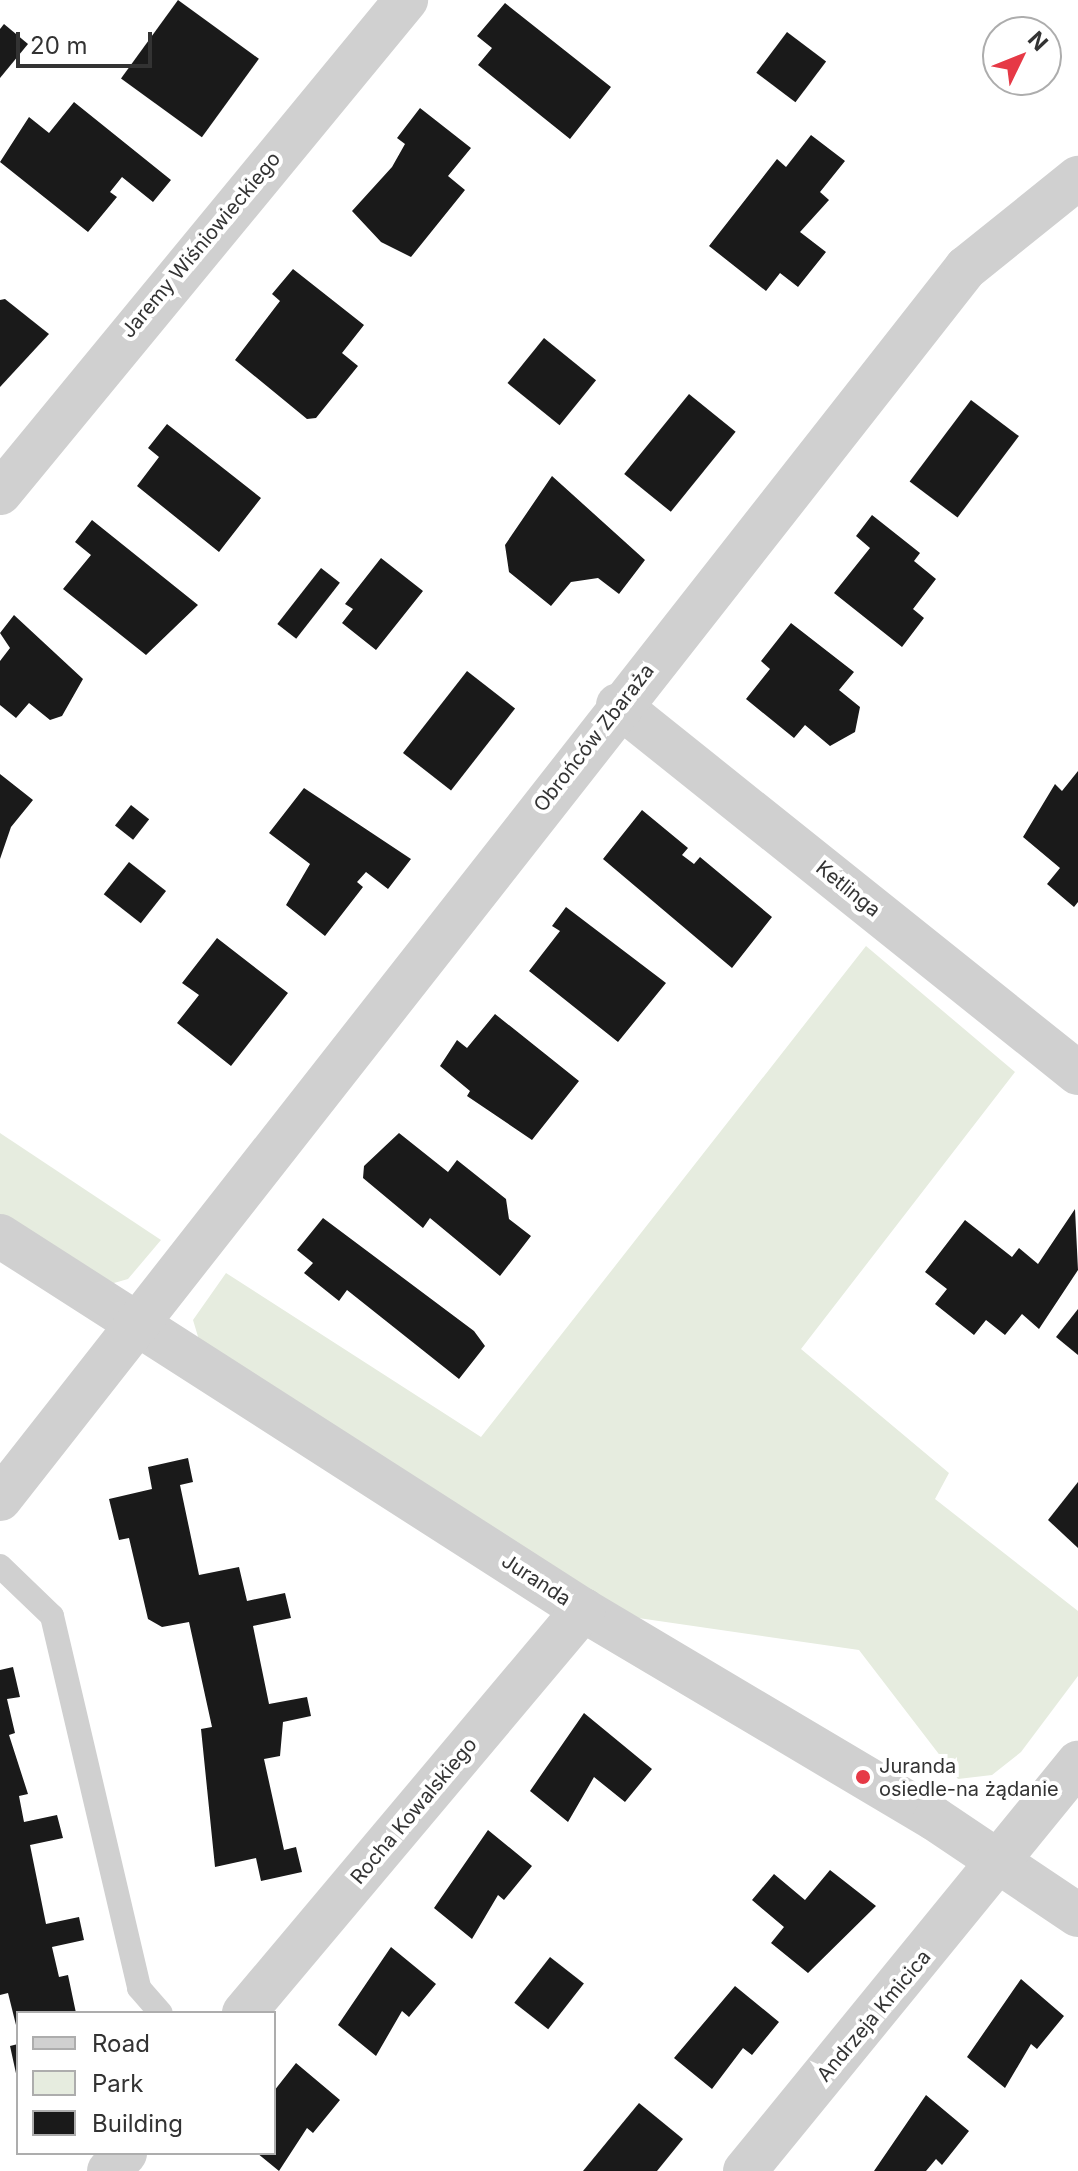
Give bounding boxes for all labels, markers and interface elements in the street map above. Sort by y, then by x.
scale bar [20,16,156,66]
north arrow [982,16,1062,96]
text: N [1023,26,1053,56]
text: 20 m [30,31,88,60]
street label: Jaremy Wiśniowieckiego [116,147,286,343]
street label: Obrońców Zbaraża [529,659,659,817]
street label: Ketlinga [811,856,885,922]
street label: Juranda [497,1549,575,1611]
street label: Rocha Kowalskiego [346,1733,482,1889]
place label: Juranda osiedle-na żądanie [879,1754,1059,1801]
marker: Juranda osiedle-na żądanie [854,1768,872,1786]
street label: Andrzeja Kmicica [812,1945,936,2087]
legend [16,2011,276,2155]
text: Road [92,2029,150,2058]
text: Park [92,2069,143,2098]
text: Building [92,2109,183,2138]

